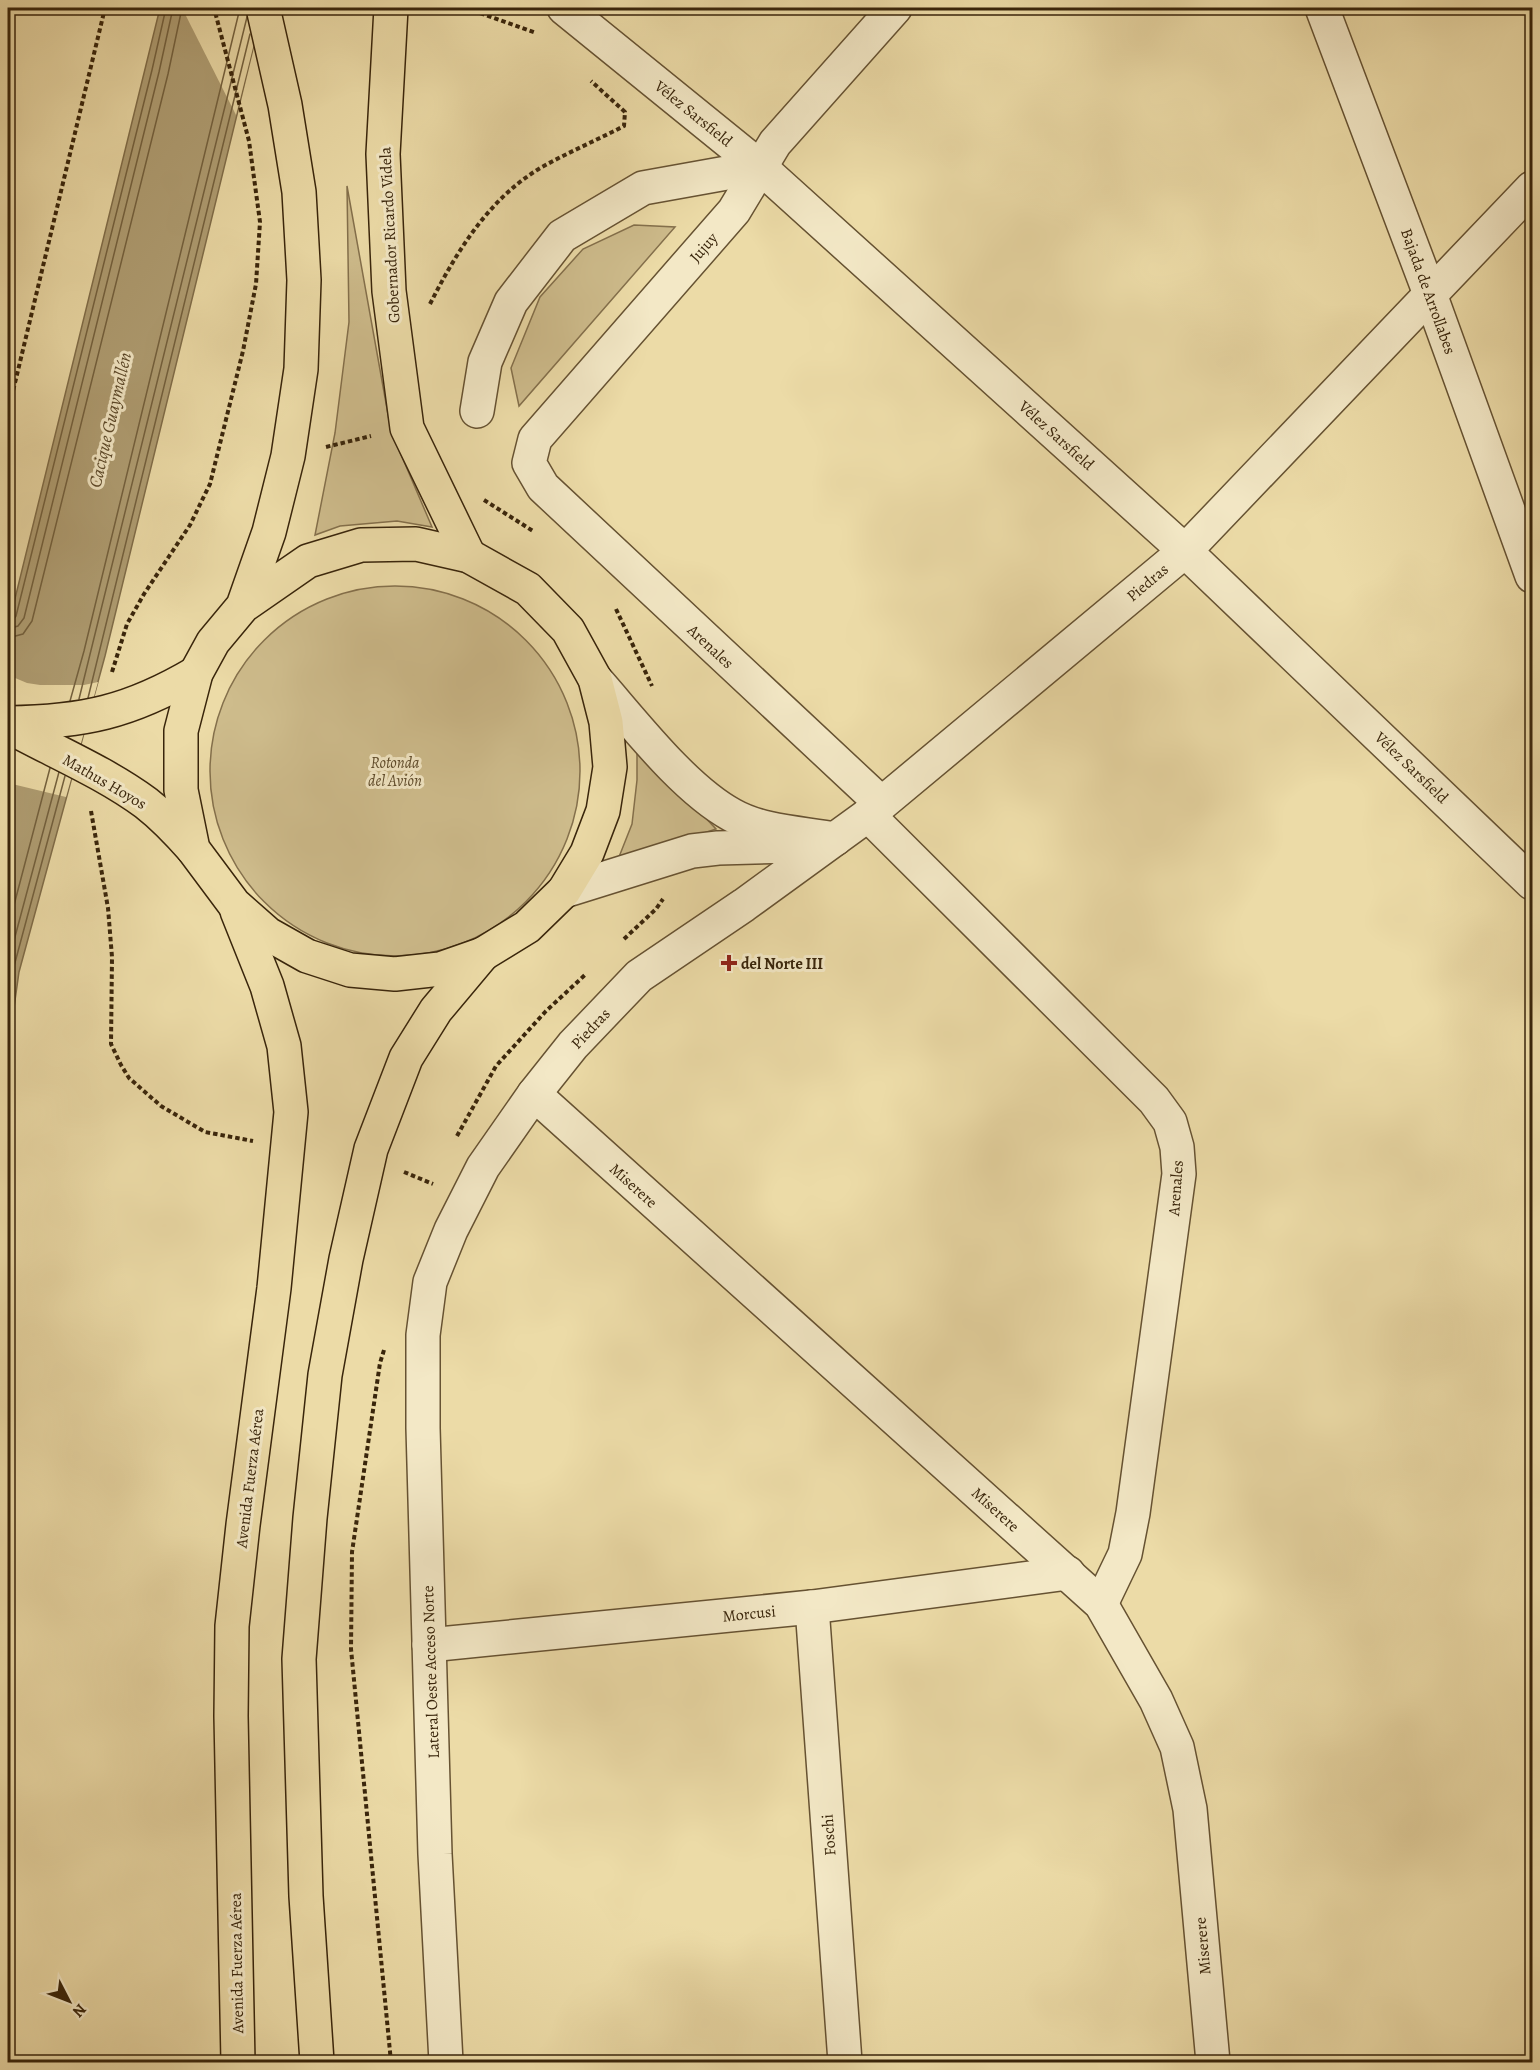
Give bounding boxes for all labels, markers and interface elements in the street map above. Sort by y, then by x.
street label: Vélez Sarsfield [649,75,737,152]
street label: Gobernador Ricardo Videla [374,146,406,324]
street label: Bajada de Arrollabes [1395,225,1461,357]
street label: Jujuy [685,227,724,267]
water label: Cacique Guaymallén [83,350,137,490]
street label: Vélez Sarsfield [1013,395,1099,476]
street label: Piedras [1122,559,1173,607]
street label: Arenales [682,619,738,674]
street label: Vélez Sarsfield [1369,726,1453,809]
street label: Mathus Hoyos [58,749,151,815]
park label: Rotonda del Avión [368,752,422,792]
place label: del Norte III [741,953,823,975]
marker: del Norte III [722,956,736,970]
street label: Piedras [566,1003,615,1054]
street label: Miserere [605,1158,662,1213]
street label: Arenales [1163,1159,1189,1218]
street label: Avenida Fuerza Aérea [230,1406,270,1550]
street label: Miserere [967,1482,1024,1537]
street label: Lateral Oeste Acceso Norte [417,1585,445,1759]
street label: Morcusi [721,1600,777,1628]
street label: Foschi [817,1813,841,1857]
street label: Avenida Fuerza Aérea [225,1892,249,2034]
street label: Miserere [1190,1916,1216,1976]
north arrow [39,1971,99,2031]
text: N [67,1999,91,2022]

